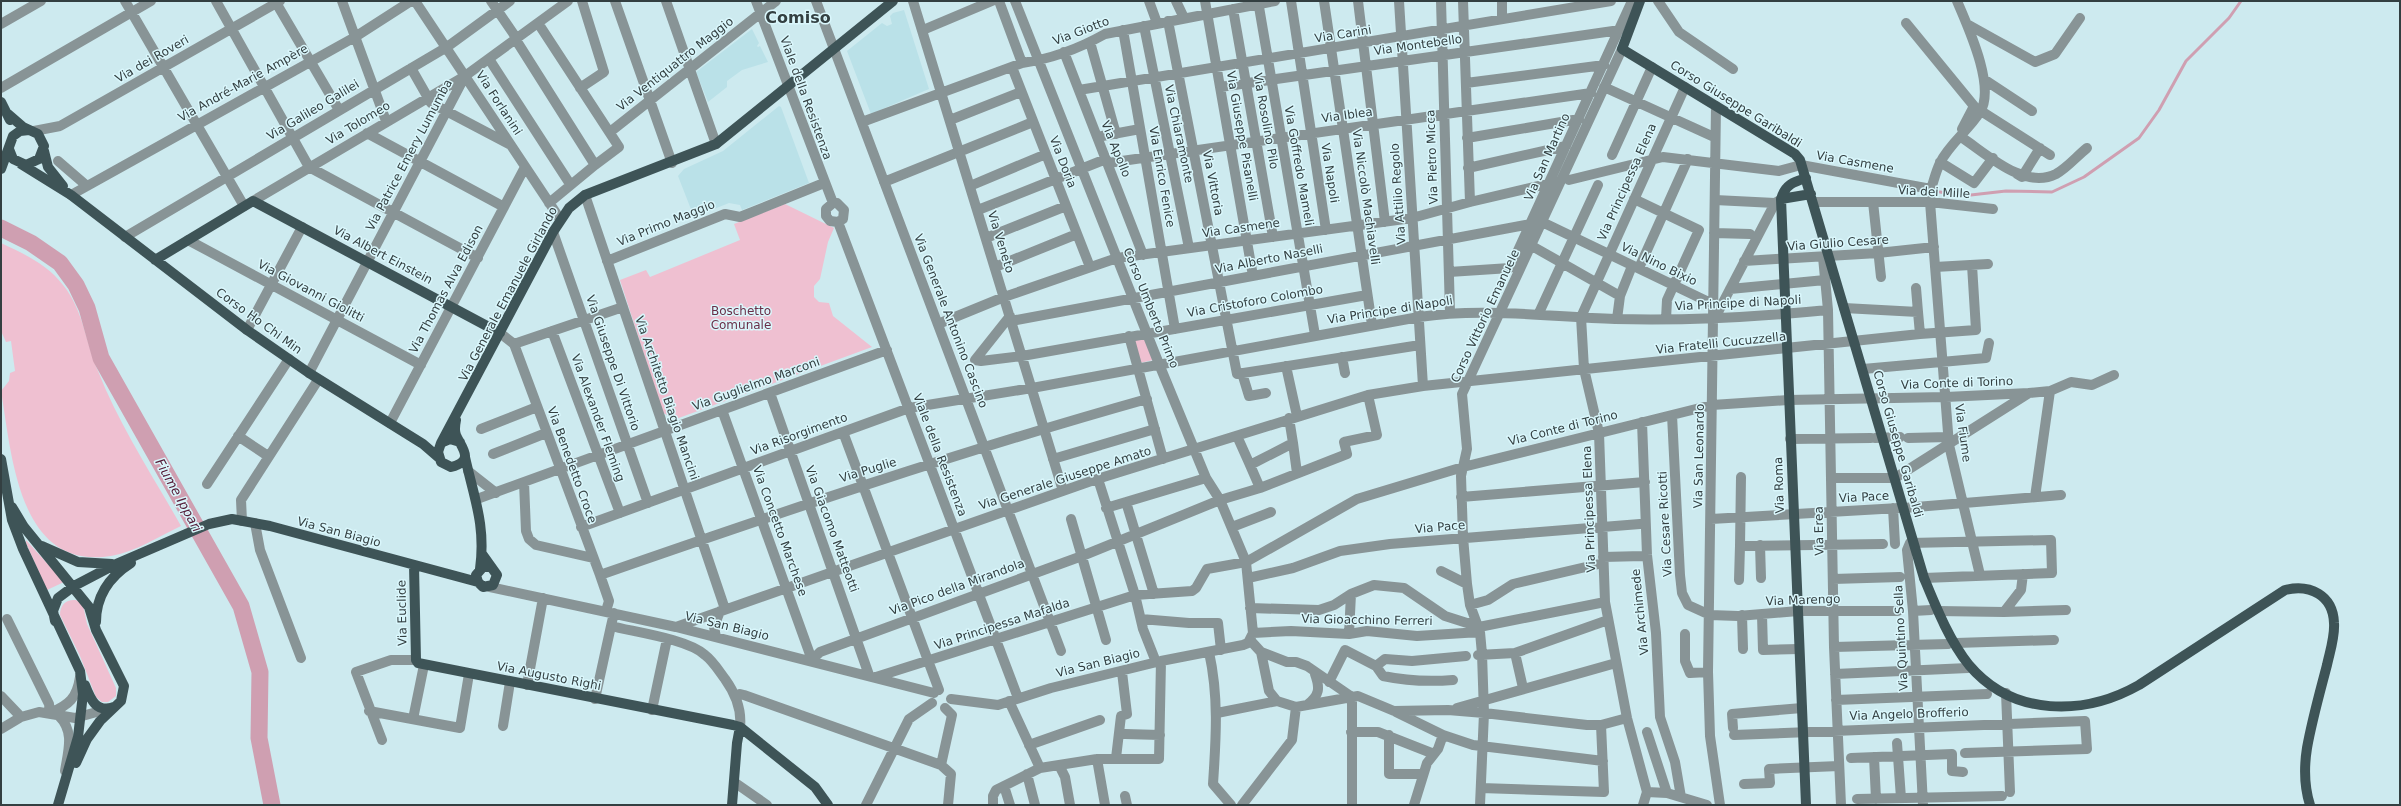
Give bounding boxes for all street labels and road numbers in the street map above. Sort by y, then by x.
street label: Via Ventiquattro Maggio [614,14,736,114]
street label: Via Giotto [1051,14,1111,48]
street label: Via Carini [1314,23,1372,45]
street label: Via dei Roveri [113,32,191,86]
street label: Via Montebello [1373,32,1463,58]
street label: Viale della Resistenza [777,34,835,162]
street label: Via André-Marie Ampère [176,41,310,125]
street label: Corso Giuseppe Garibaldi [1668,58,1804,150]
street label: Via Forlanini [473,68,525,138]
street label: Via Giuseppe Pisanelli [1224,70,1260,202]
street label: Via Rosolino Pilo [1251,72,1281,170]
street label: Via Galileo Galilei [264,77,362,143]
street label: Via Patrice Emery Lumumba [363,77,455,233]
street label: Via Chiaramonte [1162,84,1196,184]
street label: Via Tolomeo [323,98,393,148]
street label: Via Iblea [1320,104,1374,126]
street label: Via Goffredo Mameli [1282,105,1316,227]
street label: Via Pietro Micca [1423,109,1441,205]
street label: Via San Martino [1521,111,1573,203]
street label: Via Apollo [1098,119,1134,179]
street label: Via Principessa Elena [1595,121,1659,243]
street label: Via Enrico Fenice [1146,125,1178,229]
street label: Via Niccolò Machiavelli [1350,128,1382,266]
street label: Via Doria [1047,134,1079,190]
street label: Via Napoli [1318,142,1342,204]
street label: Via Attilio Regolo [1387,143,1409,245]
street label: Via Casmene [1815,148,1895,176]
street label: Via Vittoria [1200,149,1226,217]
street label: Via dei Mille [1898,183,1970,201]
street label: Via Primo Maggio [615,197,717,249]
street label: Via Generale Emanuele Girlando [456,204,560,384]
street label: Via Veneto [985,209,1017,275]
street label: Via Casmene [1201,216,1281,240]
street label: Via Thomas Alva Edison [406,222,486,356]
street label: Via Albert Einstein [331,223,435,287]
street label: Via Generale Antonino Cascino [911,232,991,410]
street label: Via Giulio Cesare [1787,232,1889,254]
street label: Via Nino Bixio [1619,240,1699,288]
street label: Via Alberto Naselli [1214,242,1324,276]
street label: Corso Umberto Primo [1120,246,1182,370]
street label: Corso Vittorio Emanuele [1448,247,1522,385]
street label: Via Giovanni Giolitti [255,257,367,325]
street label: Via Cristoforo Colombo [1186,282,1324,320]
street label: Corso Ho Chi Min [213,285,305,357]
street label: Via Giuseppe Di Vittorio [583,293,643,433]
street label: Via Principe di Napoli [1326,293,1454,327]
street label: Via Principe di Napoli [1674,293,1802,313]
street label: Via Architetto Biagio Mancini [632,314,702,482]
street label: Via Fratelli Cucuzzella [1655,329,1787,357]
street label: Via Alexander Fleming [568,352,628,484]
street label: Via Guglielmo Marconi [690,354,822,414]
street label: Corso Giuseppe Garibaldi [1870,369,1926,519]
street label: Via Conte di Torino [1901,374,2013,392]
street label: Viale della Resistenza [910,392,970,518]
street label: Via Fiume [1952,403,1974,463]
street label: Via San Leonardo [1691,404,1707,508]
street label: Via Benedetto Croce [544,405,600,525]
street label: Via Conte di Torino [1507,408,1619,448]
street label: Via Risorgimento [749,410,849,458]
street label: Via Generale Giuseppe Amato [977,443,1153,513]
street label: Via Principessa Elena [1580,445,1598,573]
street label: Via Puglie [838,455,898,485]
street label: Via Roma [1771,456,1787,514]
street label: Via Concetto Marchese [750,464,810,598]
street label: Via Giacomo Matteotti [803,464,861,594]
street label: Via Cesare Ricotti [1655,471,1675,577]
street label: Via Pace [1838,489,1890,505]
street label: Via Erea [1812,506,1826,556]
street label: Via San Biagio [296,514,382,550]
street label: Via Pace [1414,518,1466,536]
street label: Via Pico della Mirandola [888,556,1026,618]
street label: Via Archimede [1628,568,1652,656]
street label: Via Euclide [394,580,410,646]
street label: Via Quintino Sella [1891,585,1911,691]
street label: Via Marengo [1765,592,1841,608]
street label: Via Principessa Mafalda [933,595,1071,653]
street label: Via San Biagio [684,609,770,643]
street label: Via Gioacchino Ferreri [1301,612,1433,628]
street label: Via San Biagio [1055,646,1141,680]
street label: Via Augusto Righi [496,659,602,693]
street label: Via Angelo Brofferio [1849,705,1969,723]

